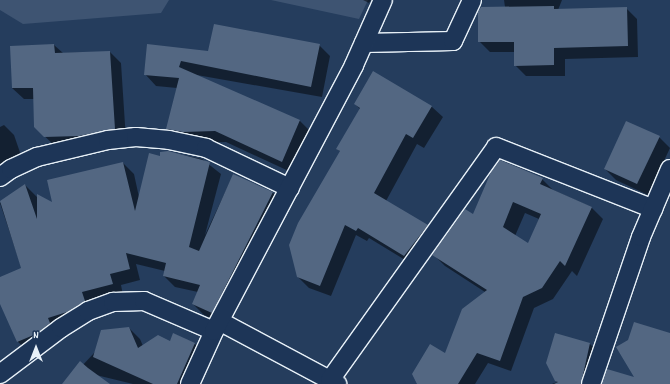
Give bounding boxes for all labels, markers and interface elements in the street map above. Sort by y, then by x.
north arrow [16,328,56,368]
text: N [33,328,39,344]

